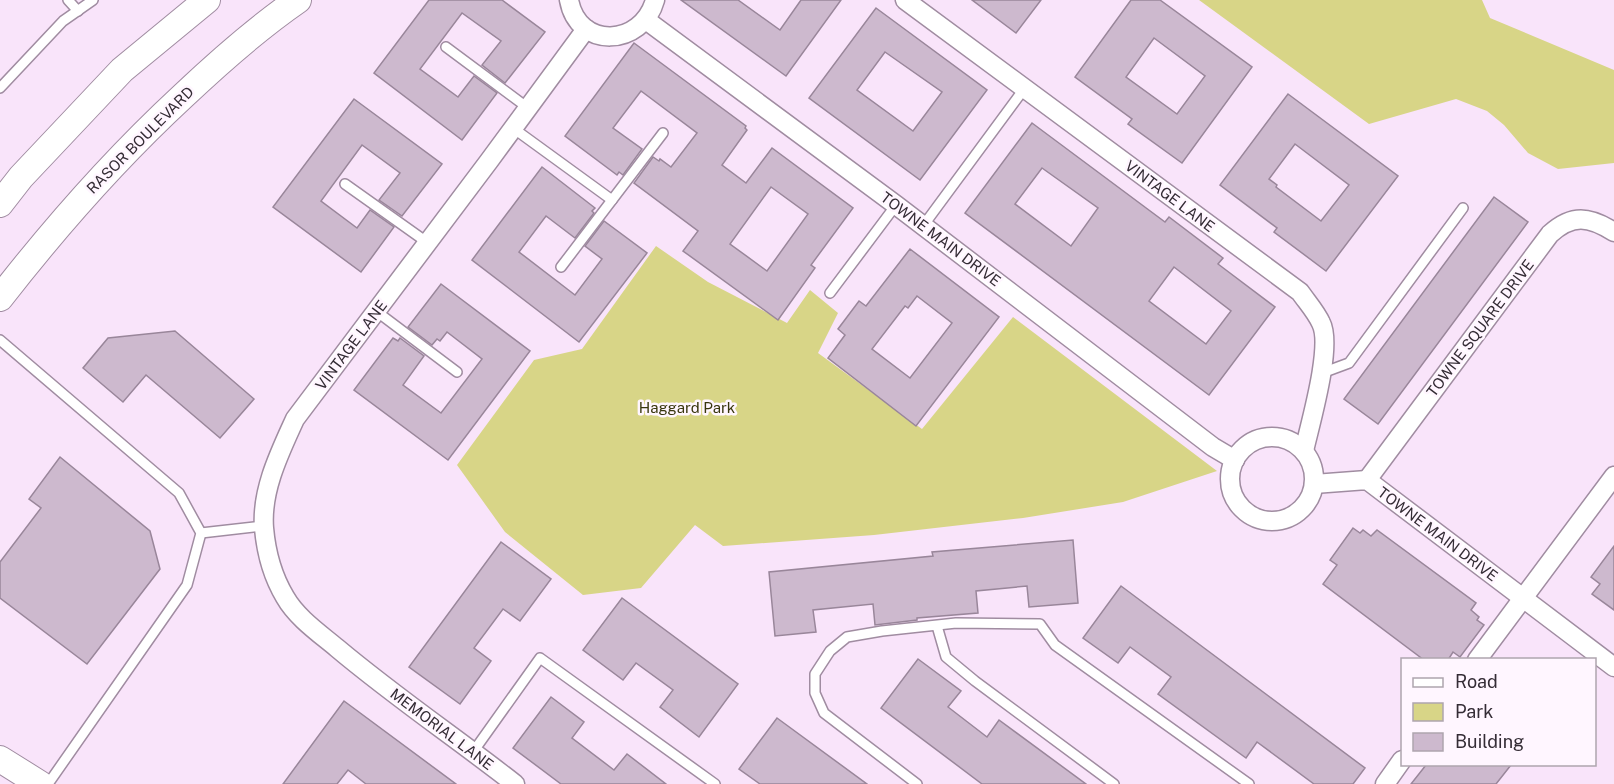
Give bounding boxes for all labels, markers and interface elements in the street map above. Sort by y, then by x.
street label: RASOR BOULEVARD [83,83,197,197]
street label: VINTAGE LANE [1122,157,1218,235]
street label: TOWNE MAIN DRIVE [878,188,1004,290]
street label: TOWNE SQUARE DRIVE [1423,256,1537,400]
street label: VINTAGE LANE [312,297,390,393]
park label: Haggard Park [639,399,735,416]
street label: TOWNE MAIN DRIVE [1375,483,1501,585]
legend [1401,658,1596,766]
text: Road [1455,671,1498,692]
street label: MEMORIAL LANE [387,685,497,773]
text: Park [1455,701,1493,722]
text: Building [1455,731,1524,752]

